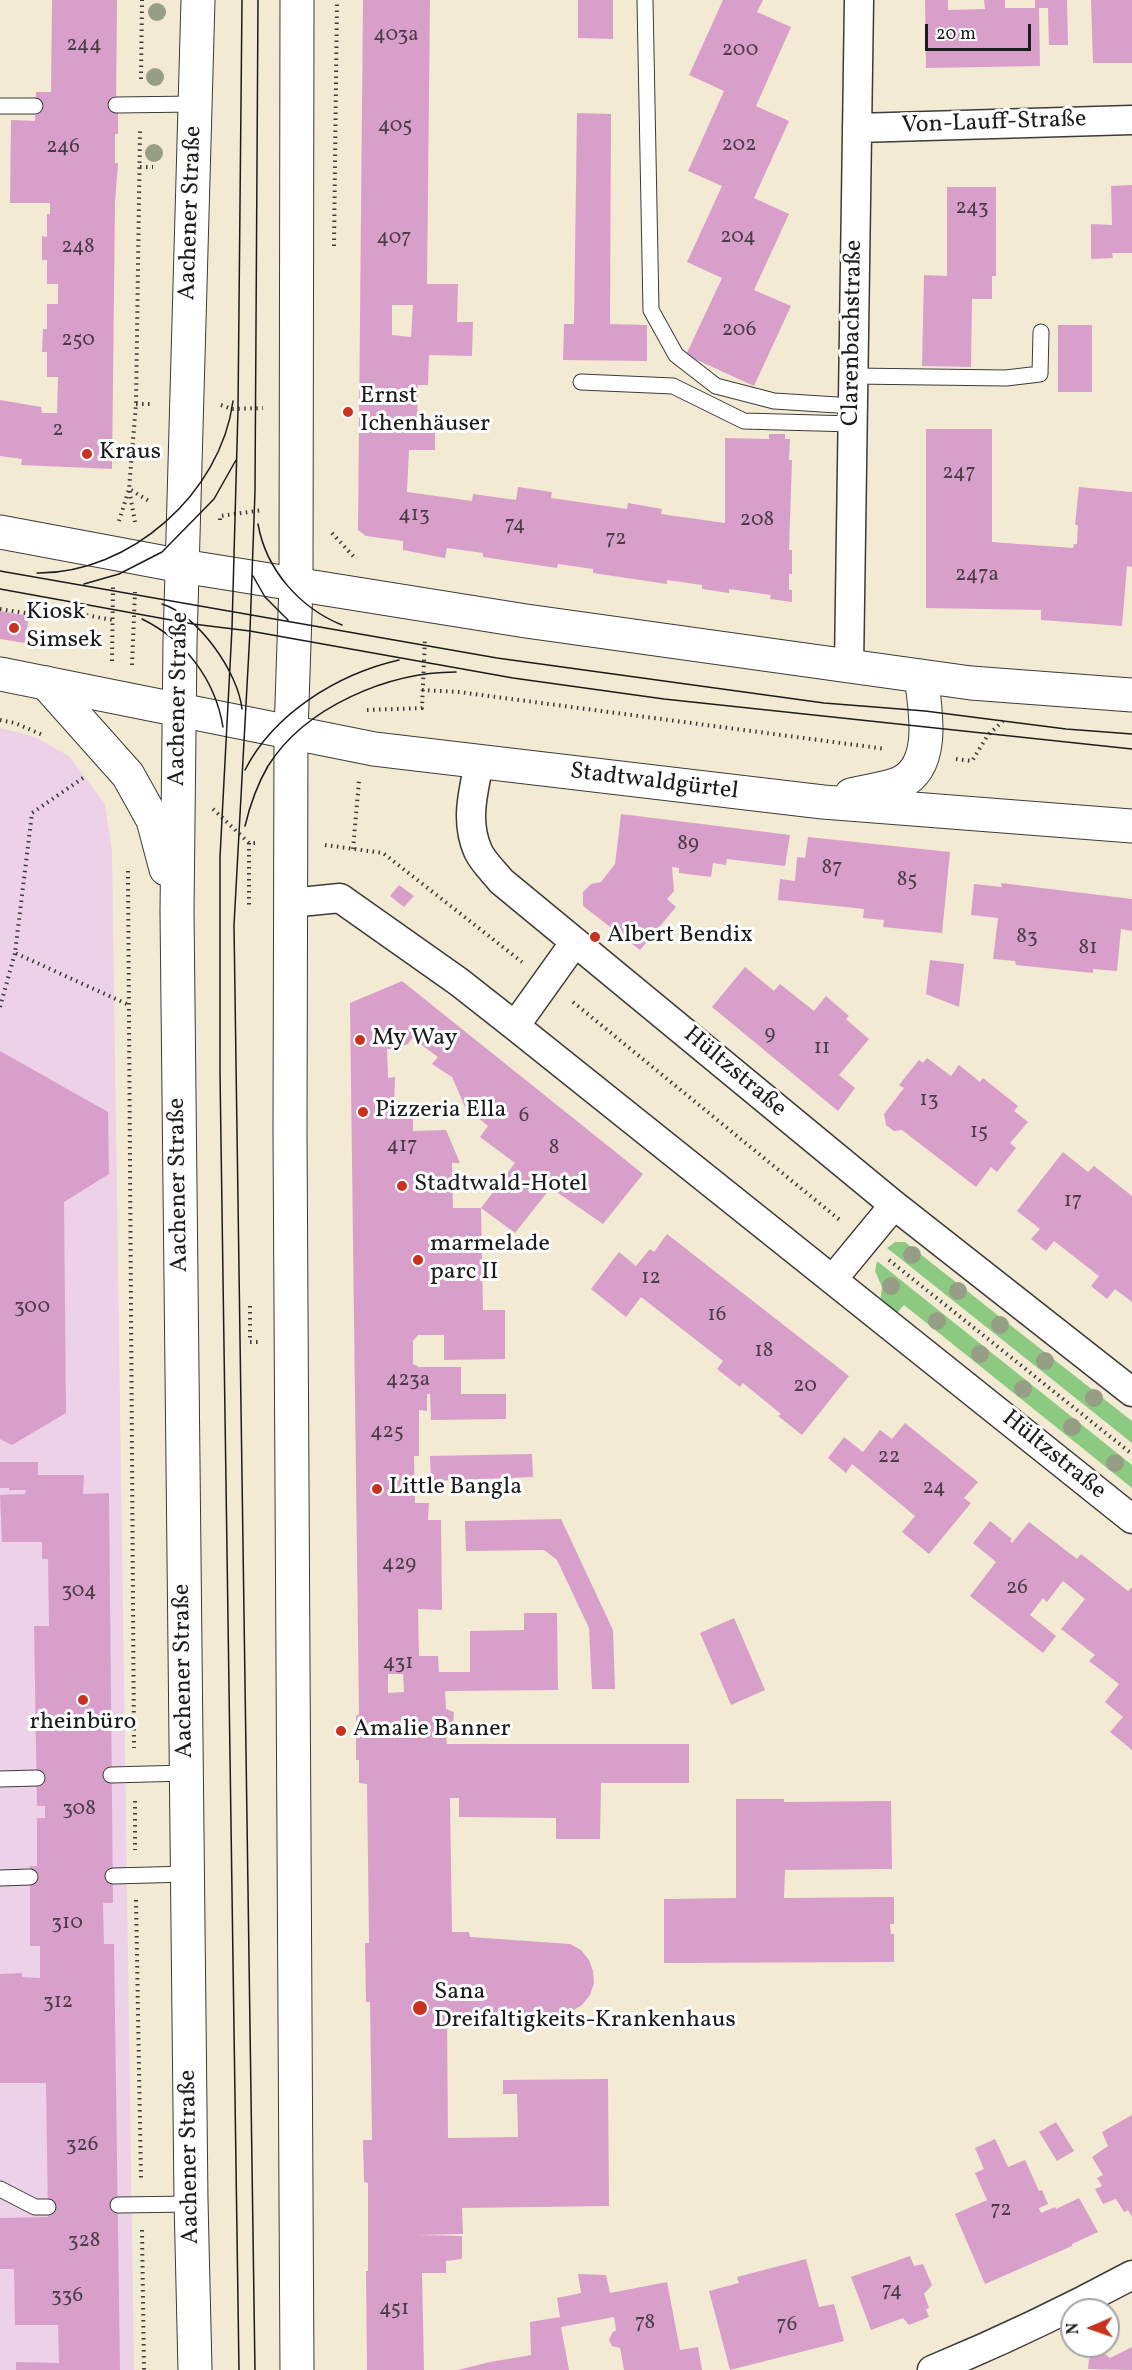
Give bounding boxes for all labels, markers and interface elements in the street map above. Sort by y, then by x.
scale bar [928,12,1034,50]
text: 20 m [936,22,976,47]
house number: 403a [373,23,419,49]
house number: 244 [66,33,102,59]
house number: 200 [722,38,758,64]
street label: Von-Lauff-Straße [901,106,1087,142]
house number: 405 [378,114,412,140]
street label: Aachener Straße [175,125,209,301]
house number: 202 [722,133,756,159]
house number: 246 [46,135,80,161]
house number: 243 [955,196,989,222]
house number: 204 [720,225,756,251]
house number: 407 [377,226,411,252]
house number: 248 [61,235,95,261]
street label: Clarenbachstraße [838,240,870,426]
house number: 206 [722,318,756,344]
house number: 250 [61,328,95,354]
place label: Ernst Ichenhäuser [360,384,490,440]
marker: Ernst Ichenhäuser [341,405,355,419]
house number: 2 [52,418,64,444]
place label: Kraus [99,440,161,468]
marker: Kraus [80,447,94,461]
house number: 247 [942,461,976,487]
house number: 413 [398,503,430,529]
house number: 208 [740,508,774,534]
house number: 74 [505,513,525,539]
house number: 72 [605,527,627,553]
house number: 247a [955,563,999,589]
place label: Kiosk Simsek [26,600,102,656]
street label: Aachener Straße [164,611,196,787]
marker: Kiosk Simsek [7,621,21,635]
street label: Stadtwaldgürtel [568,758,740,808]
house number: 89 [677,832,699,858]
house number: 87 [822,856,842,882]
house number: 85 [897,868,917,894]
place label: Albert Bendix [607,923,753,951]
house number: 83 [1016,925,1038,951]
marker: Albert Bendix [588,930,602,944]
house number: 81 [1079,936,1097,962]
street label: Hültzstraße [677,1022,791,1124]
house number: 9 [765,1022,775,1048]
place label: My Way [372,1026,458,1054]
marker: My Way [353,1033,367,1047]
house number: 11 [814,1036,830,1062]
house number: 13 [920,1088,938,1114]
street label: Aachener Straße [164,1097,196,1273]
place label: Pizzeria Ella [375,1098,506,1126]
house number: 6 [519,1104,529,1130]
marker: Pizzeria Ella [356,1105,370,1119]
house number: 15 [970,1120,988,1146]
house number: 417 [387,1134,417,1160]
house number: 8 [549,1136,559,1162]
place label: Stadtwald-Hotel [414,1172,588,1200]
marker: Stadtwald-Hotel [395,1179,409,1193]
house number: 17 [1064,1189,1082,1215]
place label: marmelade parc II [430,1232,550,1288]
marker: marmelade parc II [411,1253,425,1267]
house number: 12 [641,1266,661,1292]
house number: 300 [14,1295,50,1321]
house number: 16 [708,1303,726,1329]
house number: 18 [755,1339,773,1365]
house number: 423a [386,1368,430,1394]
house number: 20 [793,1374,817,1400]
street label: Hültzstraße [995,1405,1111,1507]
house number: 425 [370,1420,404,1446]
house number: 22 [878,1445,900,1471]
place label: Little Bangla [389,1475,522,1503]
house number: 24 [922,1476,946,1502]
marker: Little Bangla [370,1482,384,1496]
house number: 429 [382,1552,416,1578]
house number: 26 [1006,1576,1028,1602]
house number: 304 [62,1579,96,1605]
street label: Aachener Straße [169,1583,201,1759]
house number: 431 [383,1651,413,1677]
marker: rheinbüro [76,1693,90,1707]
place label: rheinbüro [30,1710,136,1738]
place label: Amalie Banner [353,1717,511,1745]
marker: Amalie Banner [334,1724,348,1738]
house number: 308 [62,1797,96,1823]
house number: 310 [51,1911,83,1937]
place label: Sana Dreifaltigkeits-Krankenhaus [434,1980,736,2036]
house number: 312 [43,1990,73,2016]
marker: Sana Dreifaltigkeits-Krankenhaus [411,1999,429,2017]
street label: Aachener Straße [175,2069,207,2245]
house number: 326 [66,2133,98,2159]
house number: 72 [990,2198,1012,2224]
house number: 328 [68,2229,100,2255]
house number: 74 [882,2279,902,2305]
house number: 336 [51,2284,83,2310]
house number: 451 [379,2297,409,2323]
north arrow [1060,2298,1120,2358]
house number: 78 [635,2311,655,2337]
house number: 76 [777,2313,797,2339]
text: N [1063,2322,1085,2335]

